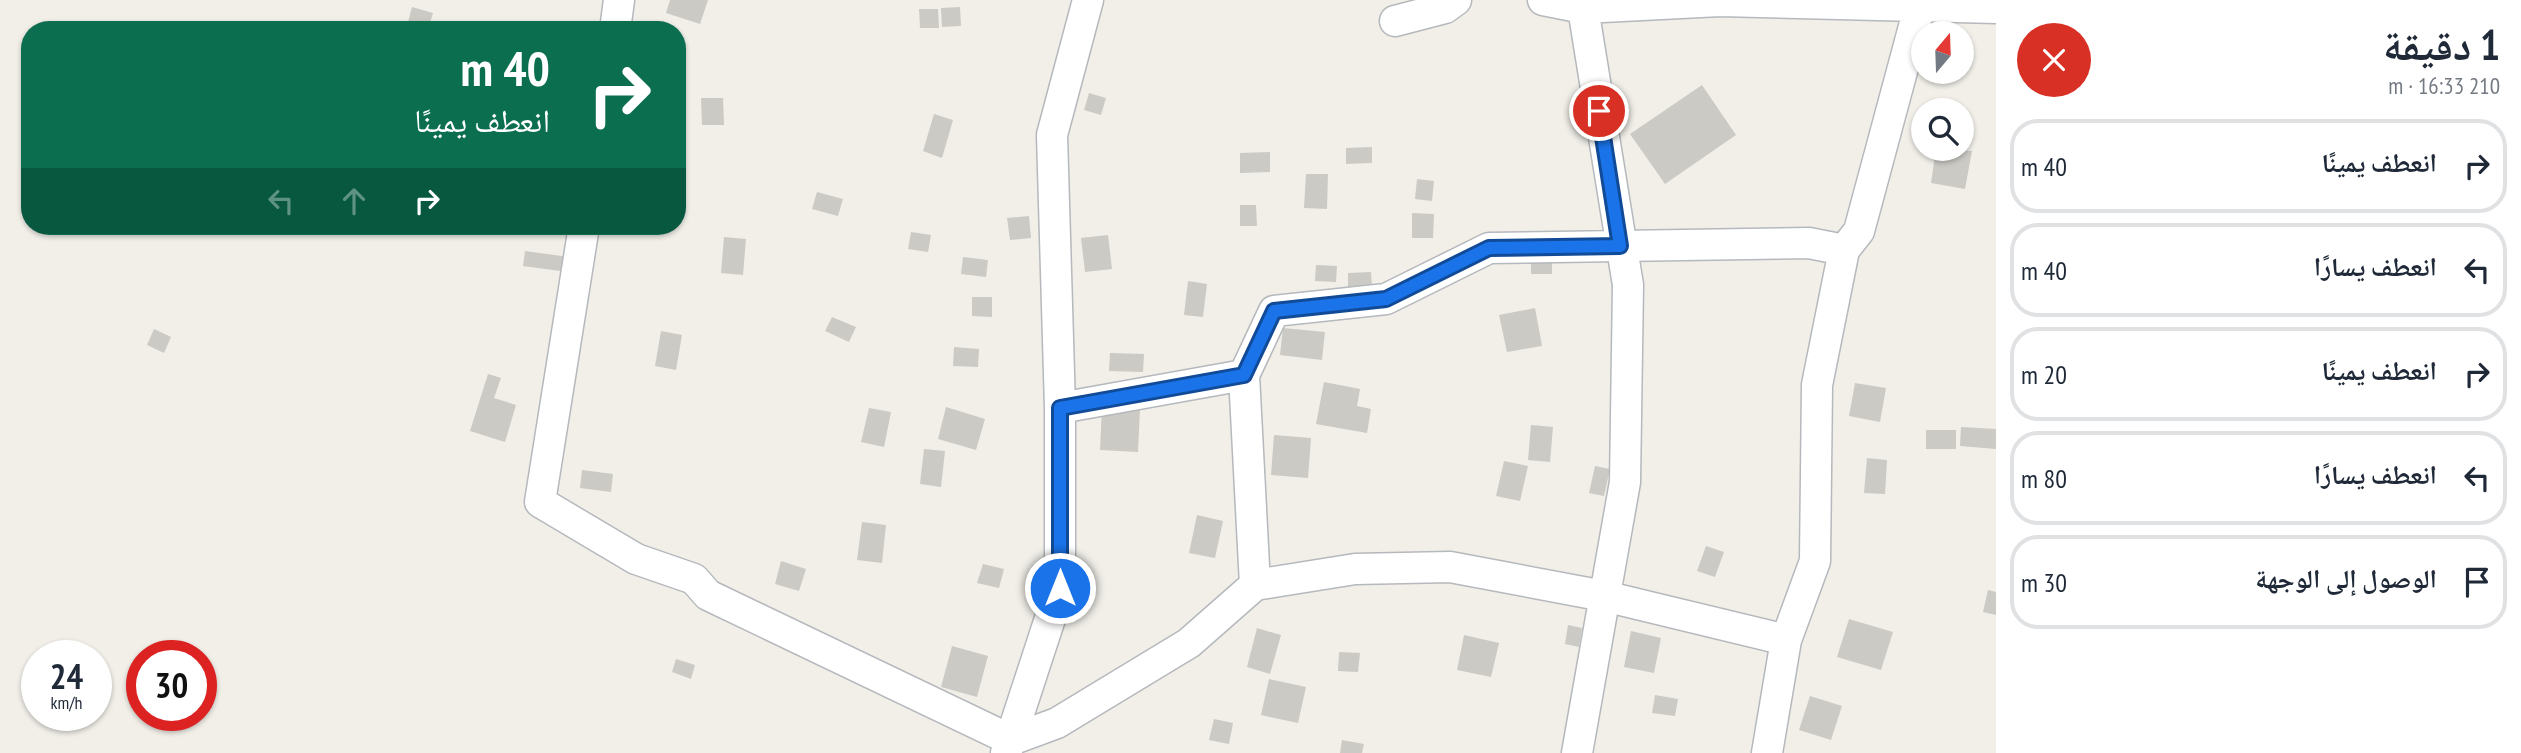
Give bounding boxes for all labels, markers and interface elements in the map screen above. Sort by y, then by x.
text: 1 دقيقة [2383,17,2500,72]
north arrow [1911,21,1974,84]
map controls [1911,21,1974,161]
button: close [2017,23,2091,97]
text: 40 m [461,36,550,100]
icon: right [574,49,665,140]
text: 210 m · 16:33 [2388,71,2500,100]
pin [1569,81,1629,141]
icon: arrive [1580,92,1618,130]
button: search [1911,98,1974,161]
text: انعطف يمينًا [414,99,550,141]
text: انعطف يمينًا [2321,146,2437,179]
icon: right [2458,147,2496,185]
text: 40 m [2021,150,2067,183]
icon: left [262,182,300,220]
icon: ahead [335,182,373,220]
icon: right [408,182,446,220]
text: انعطف يسارًا [2314,250,2437,283]
icon: left [2458,251,2496,289]
text: 40 m [2021,254,2067,287]
text: انعطف يمينًا [2321,354,2437,387]
icon: right [2458,355,2496,393]
text: 20 m [2021,358,2067,391]
text: انعطف يسارًا [2314,458,2437,491]
icon: left [2458,459,2496,497]
text: 80 m [2021,462,2067,495]
position arrow [1023,551,1097,625]
text: الوصول إلى الوجهة [2255,562,2437,595]
icon: arrive [2458,563,2496,601]
text: 30 m [2021,566,2067,599]
speed limit sign: 30 [126,640,217,731]
text: 24 [50,653,83,699]
text: km/h [51,691,82,714]

